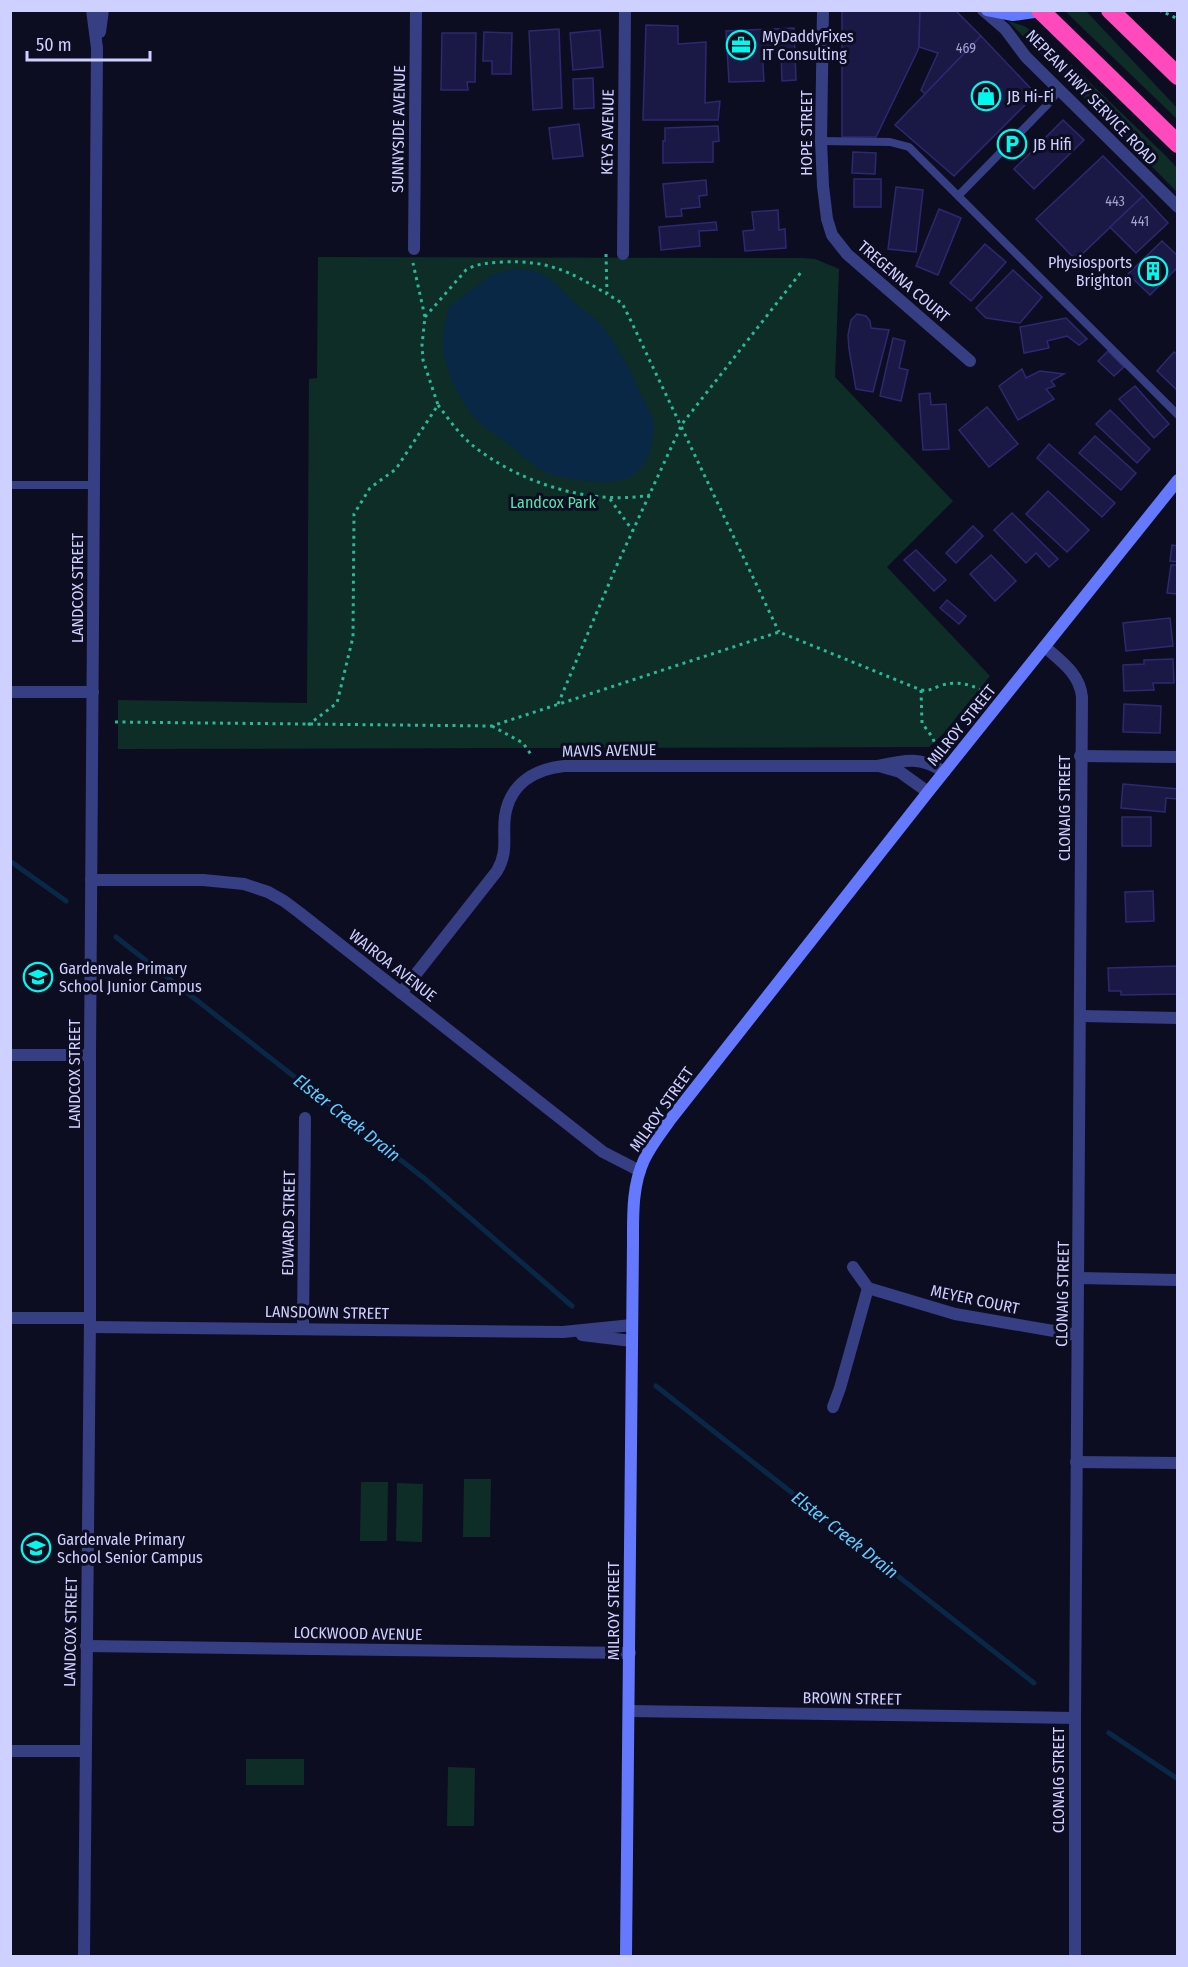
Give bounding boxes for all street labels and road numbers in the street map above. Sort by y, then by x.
street label: NEPEAN HWY SERVICE ROAD [1022,26,1161,169]
street label: SUNNYSIDE AVENUE [388,65,409,193]
street label: KEYS AVENUE [597,89,618,175]
street label: HOPE STREET [797,90,816,176]
street label: TREGENNA COURT [854,237,954,327]
street label: LANDCOX STREET [68,532,87,643]
street label: MILROY STREET [923,681,1000,770]
street label: MAVIS AVENUE [562,740,656,761]
street label: CLONAIG STREET [1055,754,1074,861]
street label: WAIROA AVENUE [345,925,440,1005]
street label: LANDCOX STREET [65,1018,84,1129]
street label: MILROY STREET [625,1063,698,1155]
street label: EDWARD STREET [278,1170,299,1276]
street label: CLONAIG STREET [1052,1240,1073,1347]
street label: MEYER COURT [929,1281,1021,1318]
street label: LANSDOWN STREET [265,1302,390,1323]
street label: MILROY STREET [604,1561,623,1660]
street label: LANDCOX STREET [60,1576,81,1687]
street label: LOCKWOOD AVENUE [294,1623,422,1644]
street label: BROWN STREET [802,1688,902,1709]
street label: CLONAIG STREET [1049,1726,1068,1833]

